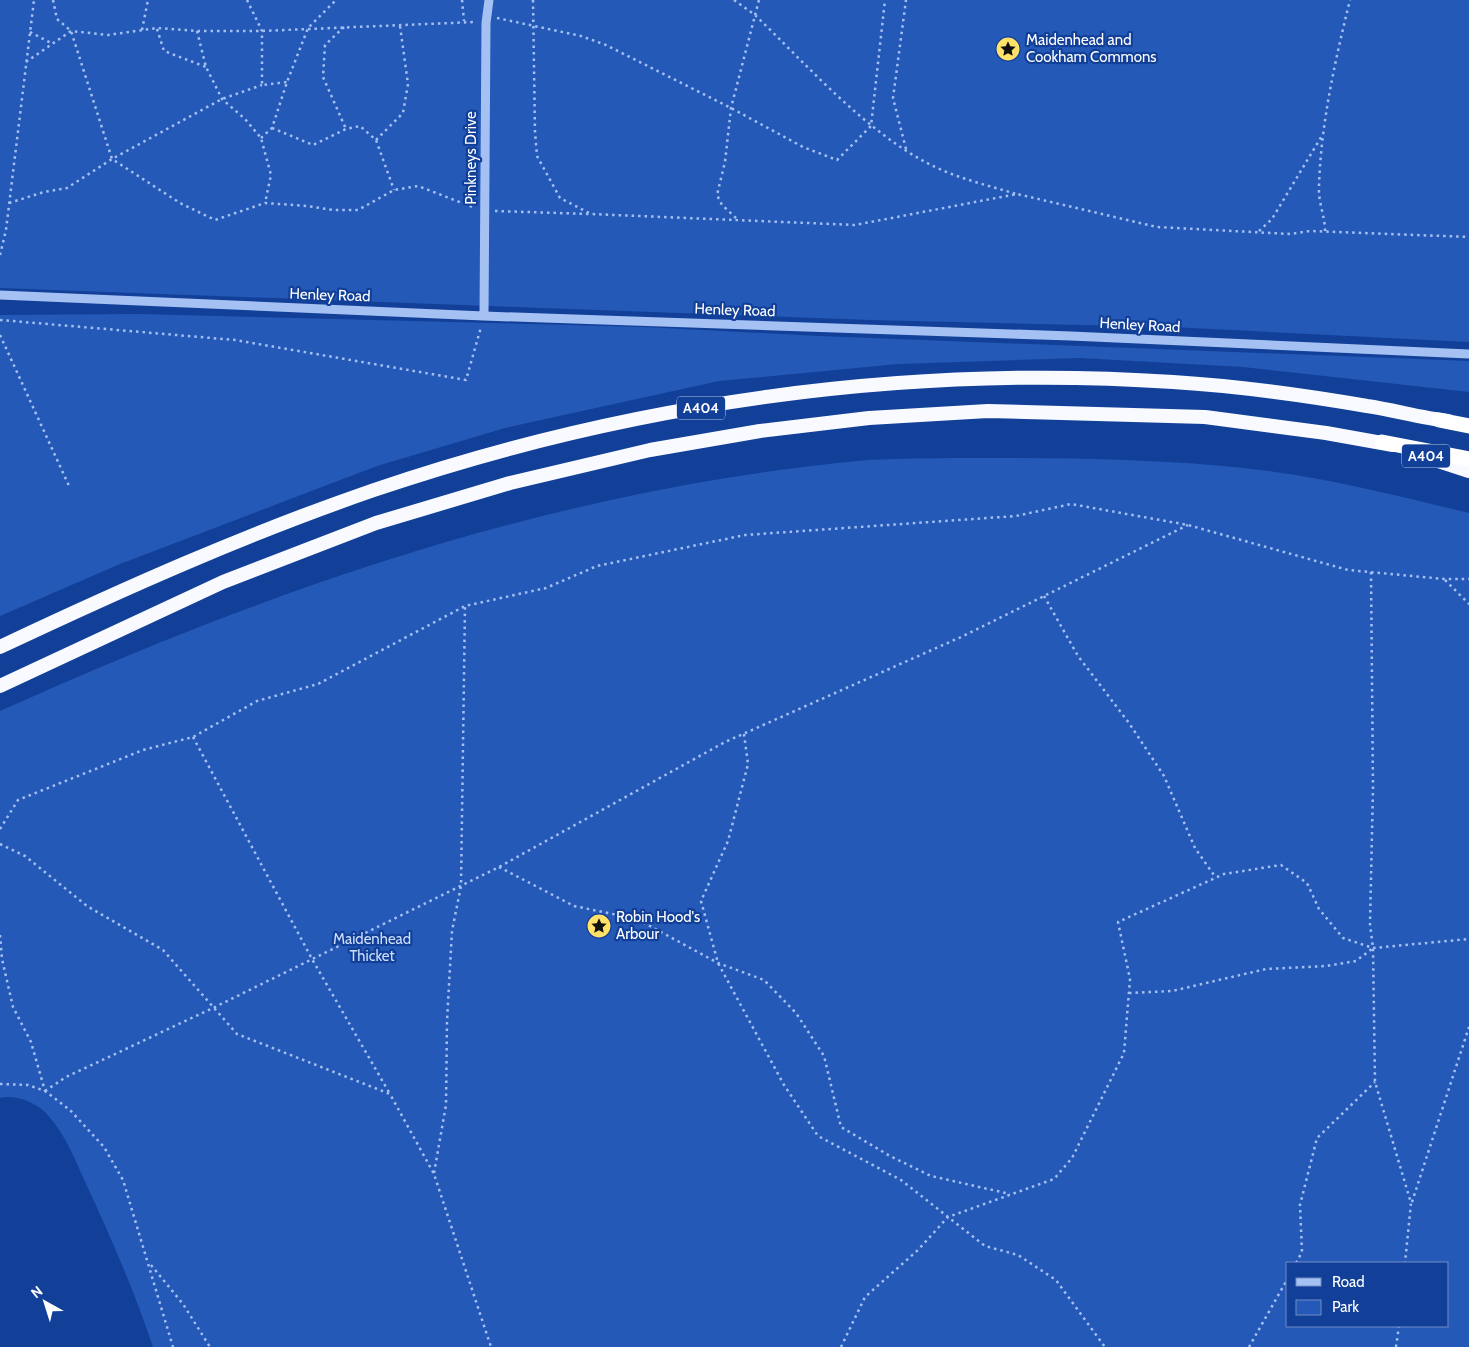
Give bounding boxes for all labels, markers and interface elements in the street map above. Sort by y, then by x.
place label: Maidenhead and Cookham Commons [1026,31,1157,66]
place icon: Maidenhead and Cookham Commons [995,36,1021,62]
street label: Pinkneys Drive [462,111,480,205]
street label: Henley Road [289,285,371,305]
street label: Henley Road [694,300,776,320]
street label: Henley Road [1099,314,1181,336]
road number: A404 [677,396,725,419]
road number: A404 [1402,444,1450,468]
place label: Robin Hood's Arbour [616,908,700,943]
place icon: Robin Hood's Arbour [586,913,612,939]
park label: Maidenhead Thicket [333,930,411,965]
legend [1286,1262,1449,1327]
text: Road [1332,1273,1365,1291]
north arrow [20,1277,70,1327]
text: N [27,1282,46,1302]
text: Park [1332,1298,1359,1316]

